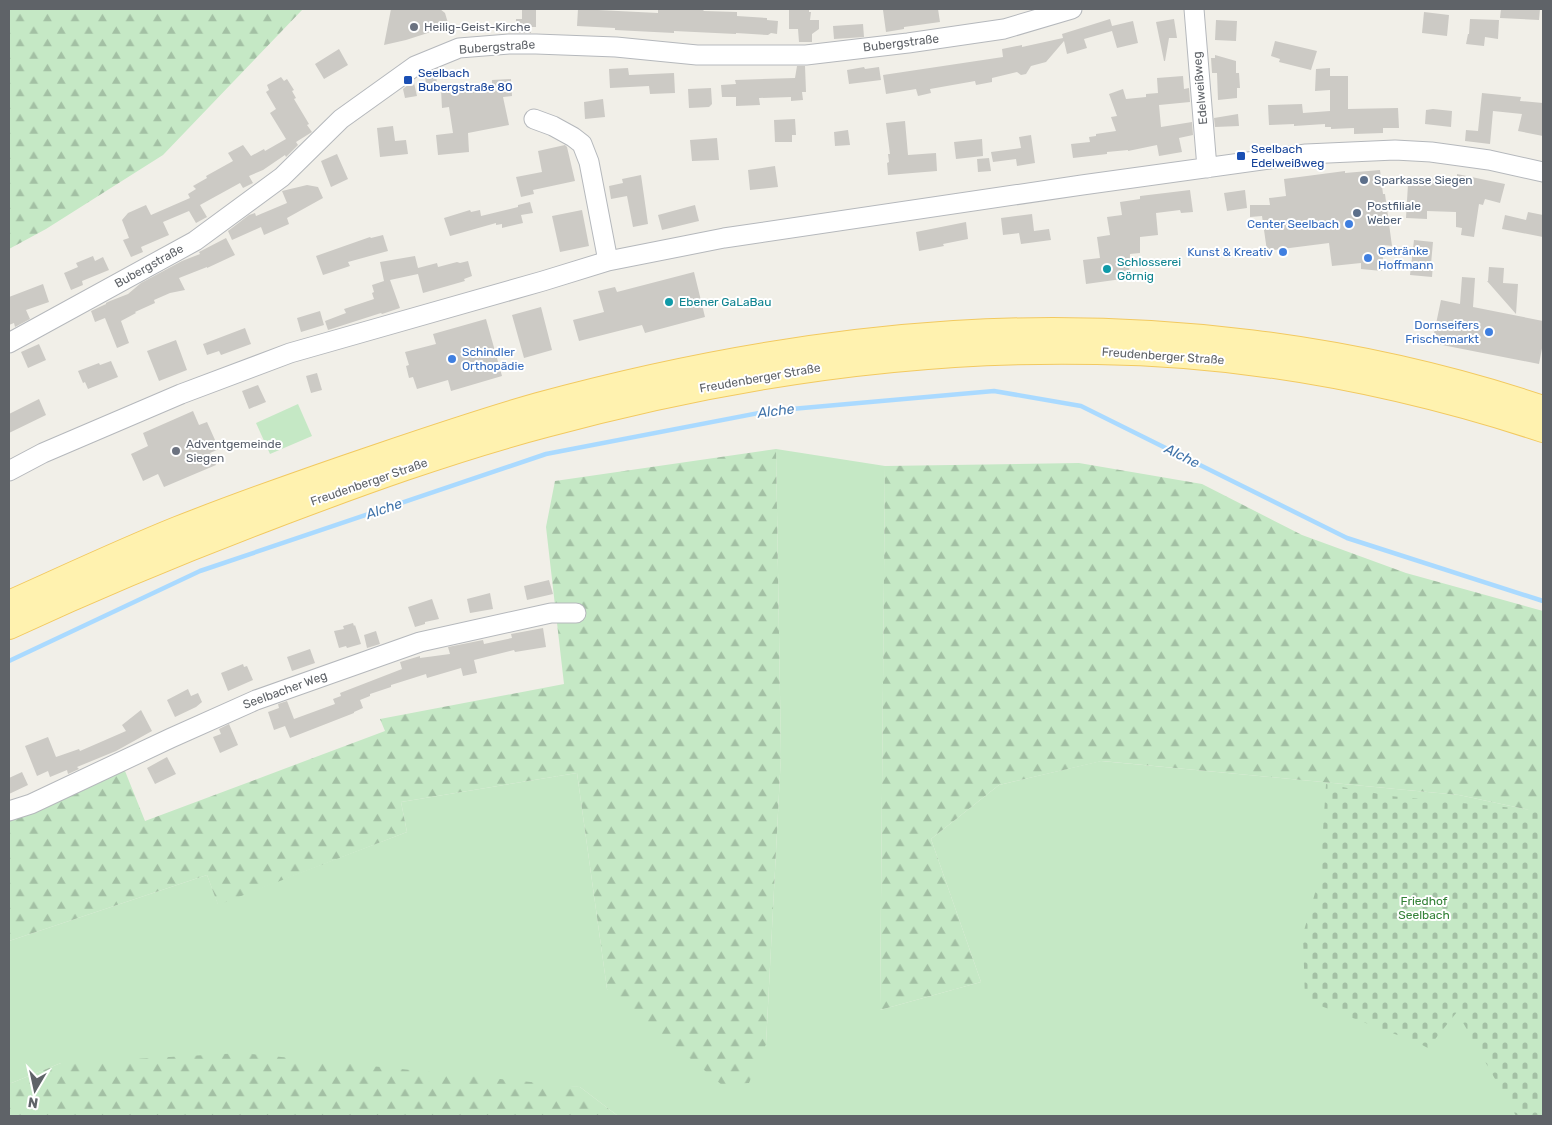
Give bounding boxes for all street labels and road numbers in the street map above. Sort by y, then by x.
street label: Bubergstraße [862,31,940,55]
street label: Bubergstraße [458,37,536,57]
street label: Edelweißweg [1190,51,1210,125]
street label: Bubergstraße [112,241,186,291]
street label: Freudenberger Straße [1101,345,1225,367]
street label: Freudenberger Straße [698,360,822,396]
street label: Freudenberger Straße [309,455,430,509]
street label: Seelbacher Weg [241,668,329,712]

